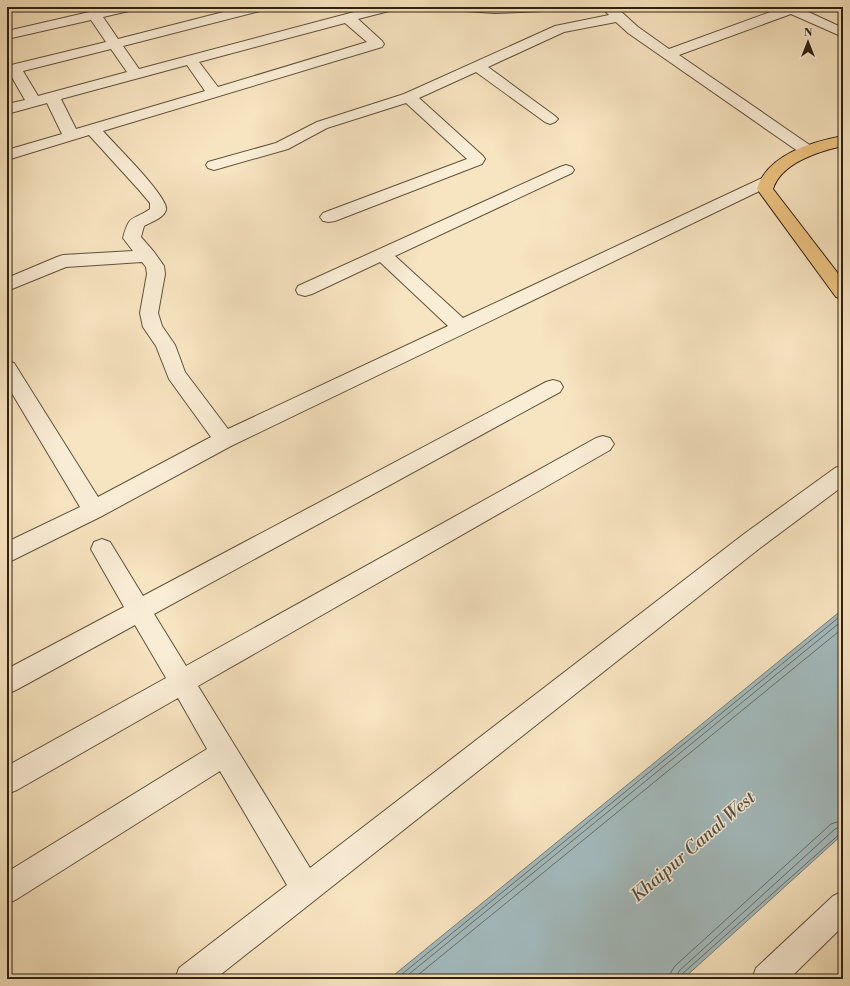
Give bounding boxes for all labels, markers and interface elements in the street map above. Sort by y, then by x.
north arrow [788,22,828,62]
text: N [804,26,813,40]
water label: Khaipur Canal West [626,786,761,907]

